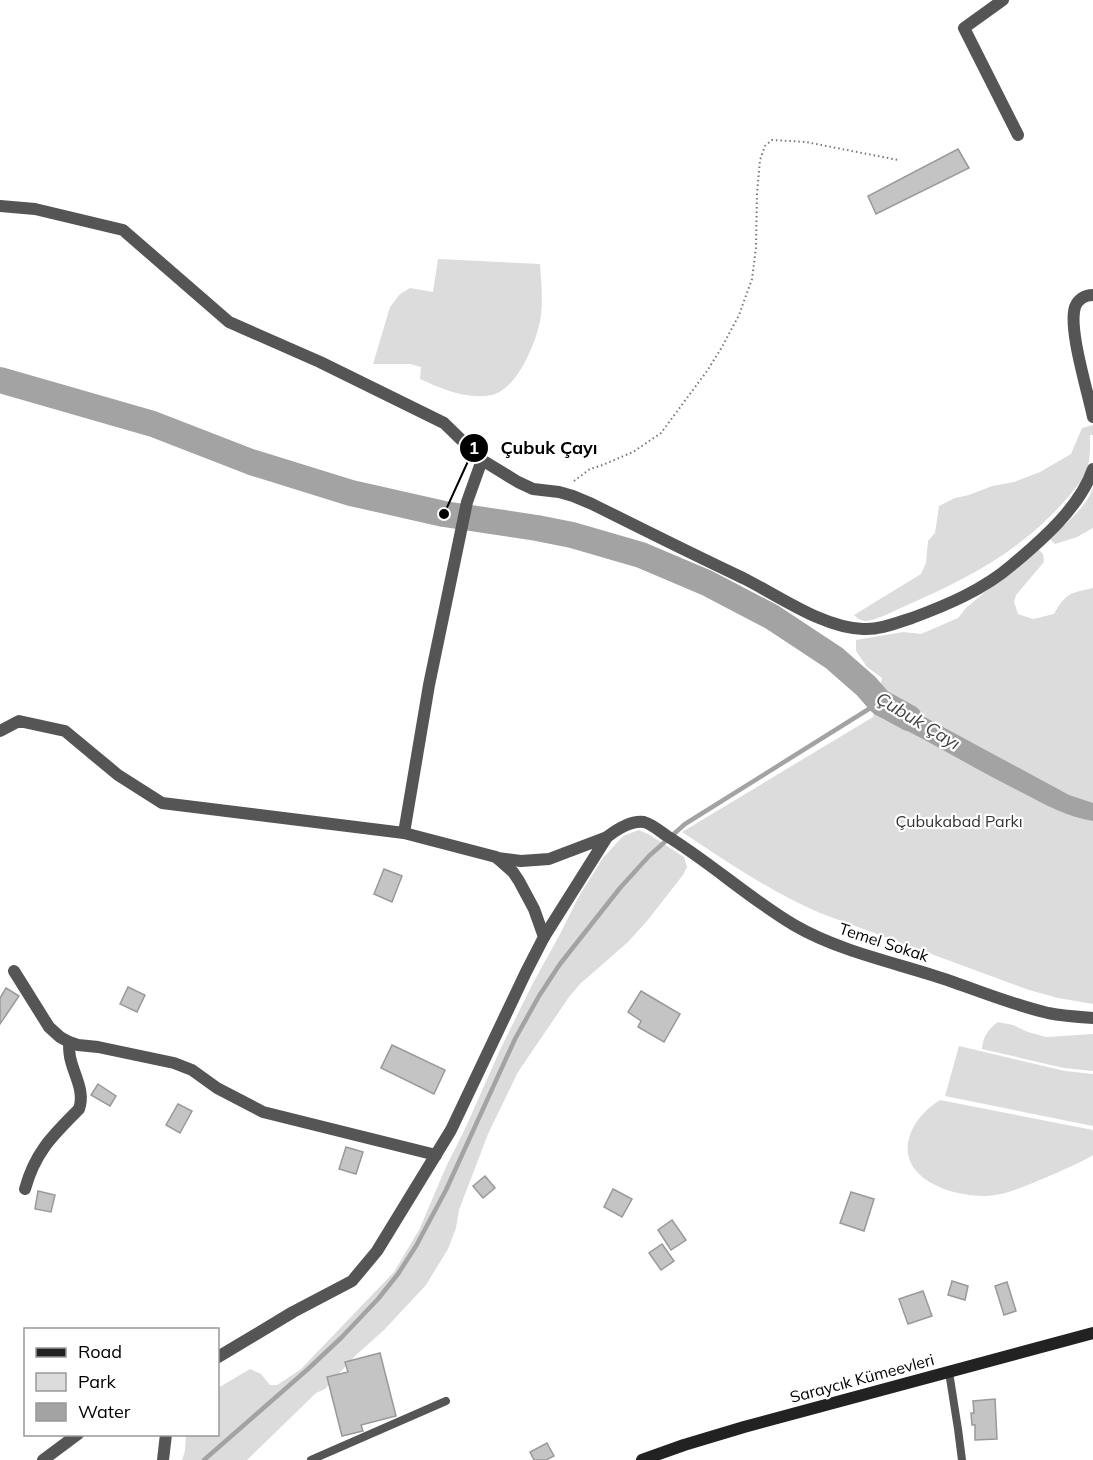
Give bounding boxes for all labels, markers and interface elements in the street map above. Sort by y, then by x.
callout: Çubuk Çayı [459,430,610,466]
text: 1 [469,436,479,459]
text: Çubuk Çayı [500,436,598,459]
water label: Çubuk Çayı [872,686,965,755]
park label: Çubukabad Parkı [895,811,1023,831]
street label: Temel Sokak [837,918,932,966]
legend [24,1328,219,1436]
text: Road [78,1340,122,1363]
street label: Saraycık Kümeevleri [788,1349,936,1407]
text: Park [78,1370,117,1393]
text: Water [78,1400,131,1423]

